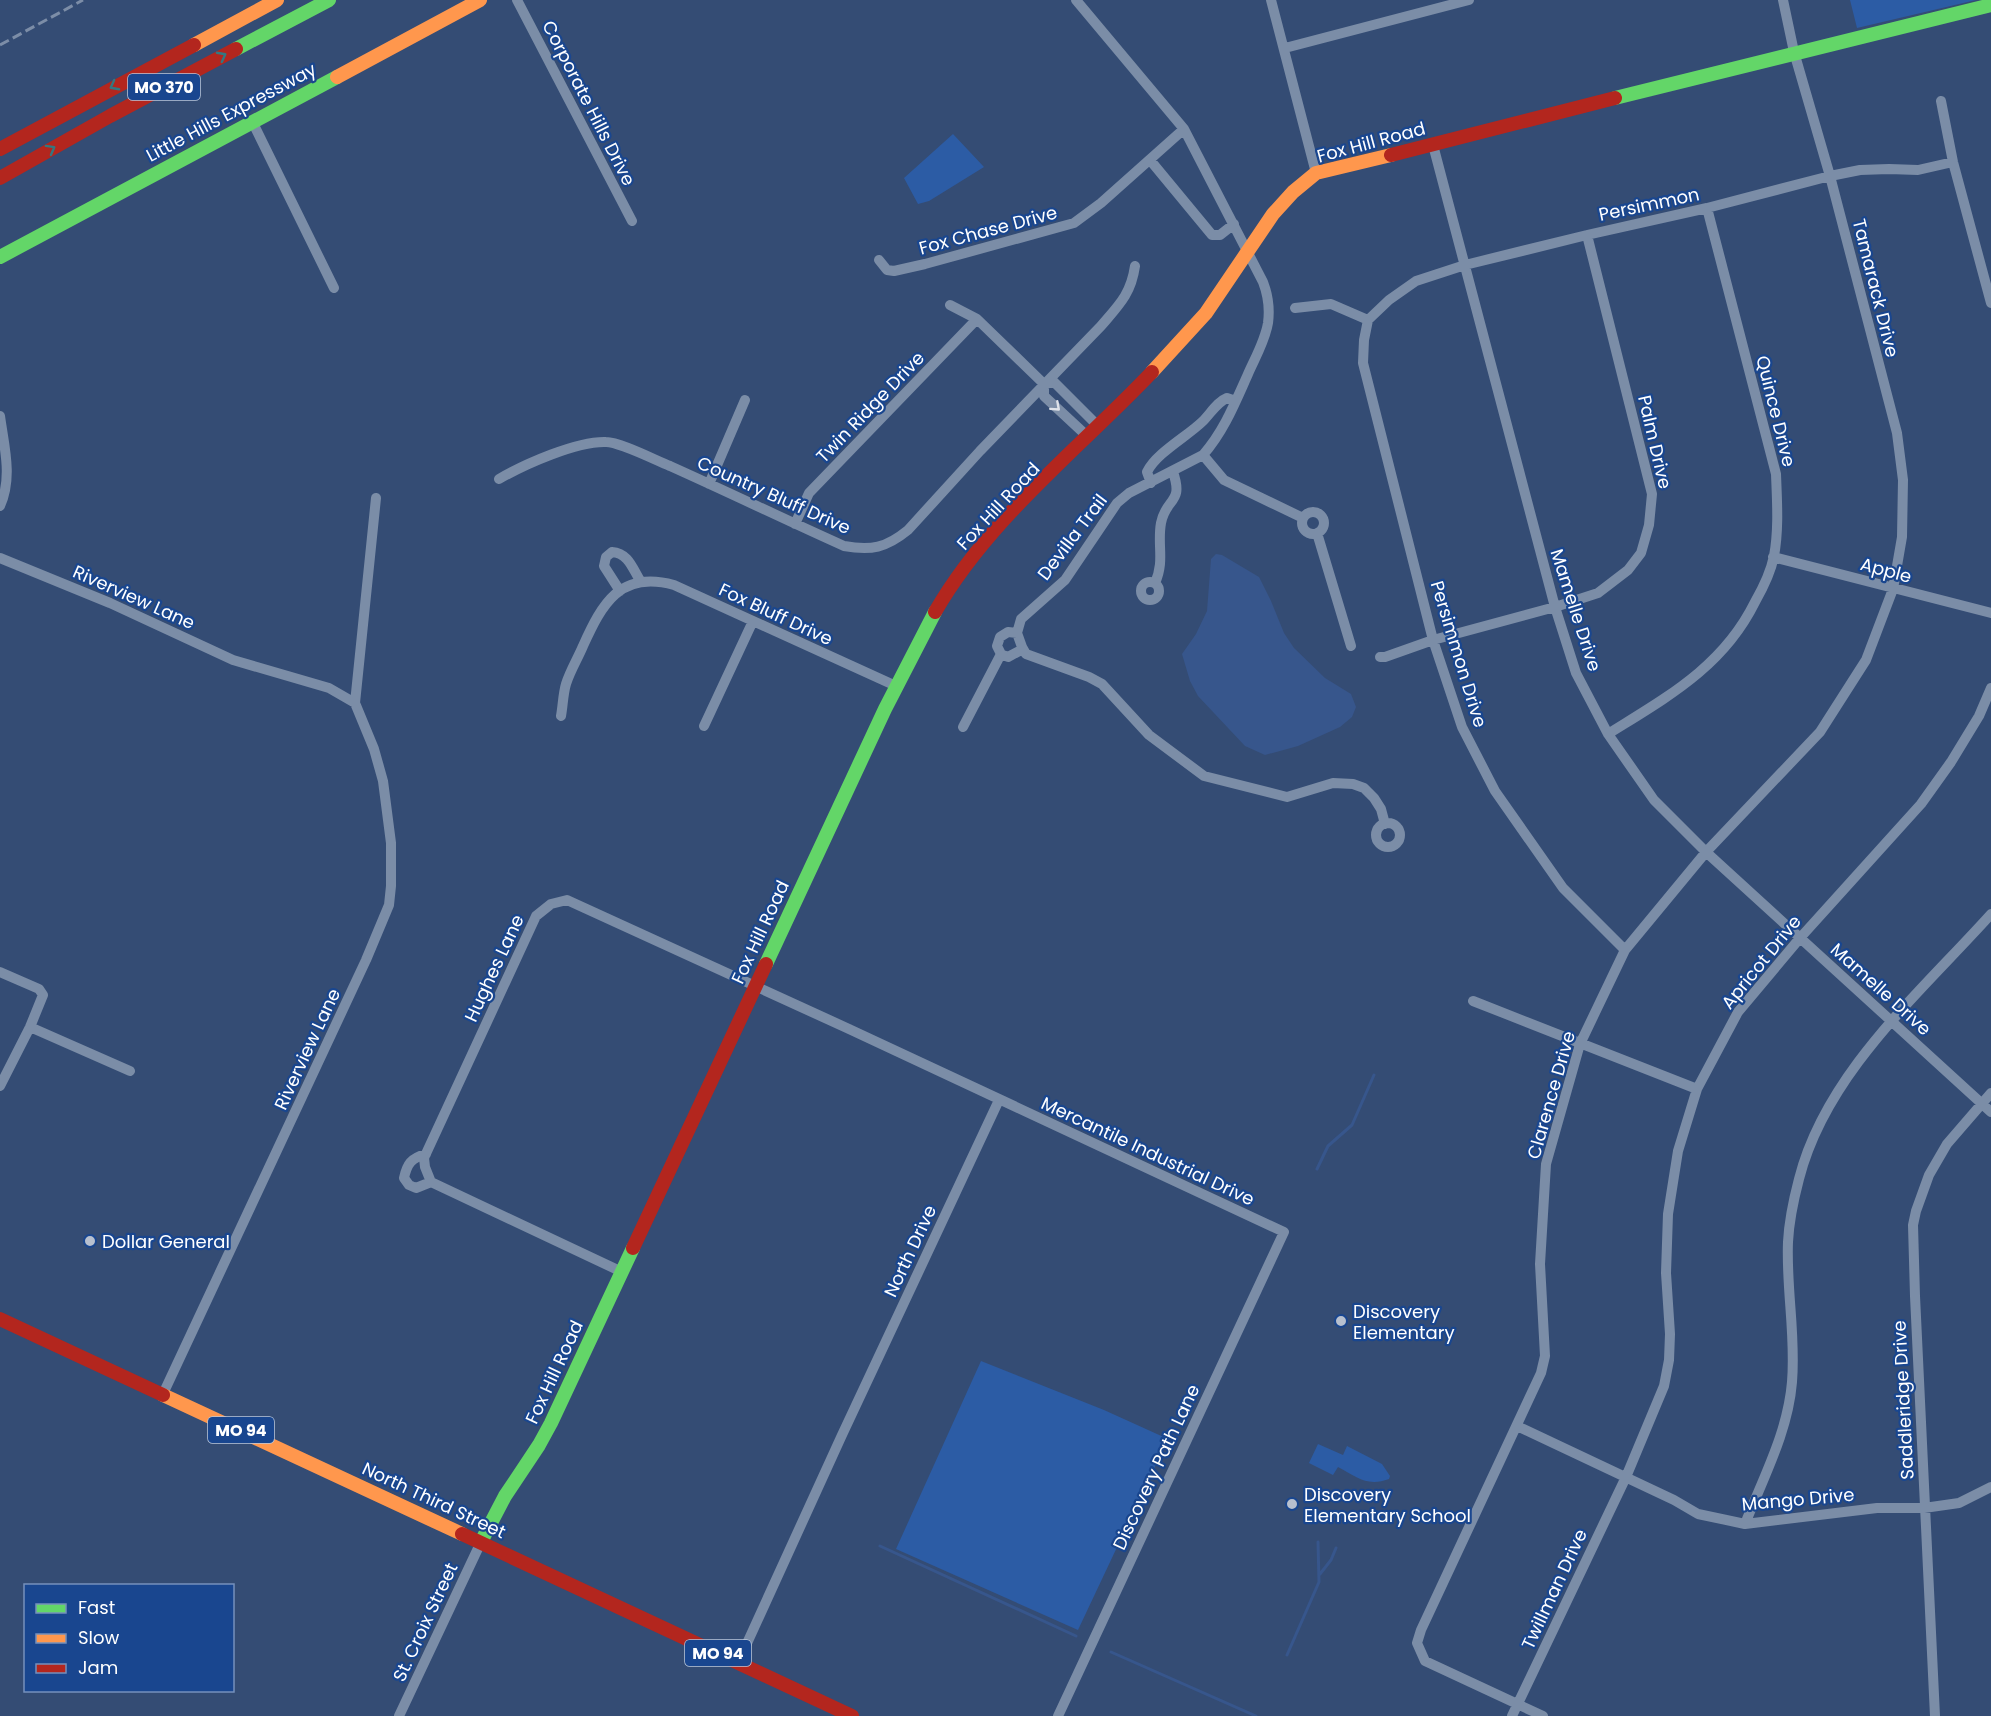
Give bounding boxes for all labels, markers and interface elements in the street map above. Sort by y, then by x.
street label: Corporate Hills Drive [536,16,642,190]
one-way arrow [216,52,227,63]
street label: Little Hills Expressway [142,57,320,167]
road number: MO 370 [128,74,200,100]
one-way arrow [109,79,120,91]
street label: Fox Hill Road [1314,116,1428,168]
one-way arrow [45,144,55,156]
street label: Persimmon [1596,181,1702,227]
street label: Fox Chase Drive [916,200,1060,260]
street label: Tamarack Drive [1847,216,1905,360]
street label: Twin Ridge Drive [810,346,930,468]
street label: Quince Drive [1750,353,1802,469]
street label: Palm Drive [1632,393,1678,491]
one-way arrow [1049,400,1060,411]
street label: Country Bluff Drive [693,450,855,540]
street label: Fox Hill Road [951,457,1045,555]
street label: Devilla Trail [1031,489,1113,585]
street label: Mamelle Drive [1544,546,1608,674]
street label: Apple [1858,551,1914,589]
street label: Riverview Lane [69,559,199,635]
street label: Fox Bluff Drive [715,577,837,651]
street label: Persimmon Drive [1425,578,1493,730]
street label: Fox Hill Road [725,876,795,988]
street label: Hughes Lane [458,910,530,1026]
street label: Apricot Drive [1715,910,1807,1014]
street label: Mamelle Drive [1825,937,1937,1041]
street label: Riverview Lane [268,984,346,1114]
street label: Clarence Drive [1521,1028,1581,1162]
street label: Mercantile Industrial Drive [1037,1091,1259,1211]
street label: North Drive [878,1201,942,1301]
place label: Dollar General [102,1229,230,1254]
marker: Dollar General [83,1234,97,1248]
place label: Discovery Elementary [1353,1299,1455,1345]
marker: Discovery Elementary [1334,1314,1348,1328]
street label: Fox Hill Road [519,1316,589,1428]
street label: Saddleridge Drive [1886,1320,1920,1480]
street label: Discovery Path Lane [1107,1380,1205,1554]
road number: MO 94 [208,1417,274,1443]
street label: North Third Street [358,1456,510,1544]
place label: Discovery Elementary School [1304,1482,1471,1528]
street label: Mango Drive [1741,1482,1855,1516]
marker: Discovery Elementary School [1285,1497,1299,1511]
street label: Twillman Drive [1515,1525,1593,1653]
street label: St. Croix Street [387,1559,463,1685]
legend [24,1584,234,1692]
text: Fast [78,1595,115,1620]
text: Slow [78,1625,120,1650]
road number: MO 94 [685,1640,751,1666]
text: Jam [78,1655,118,1680]

